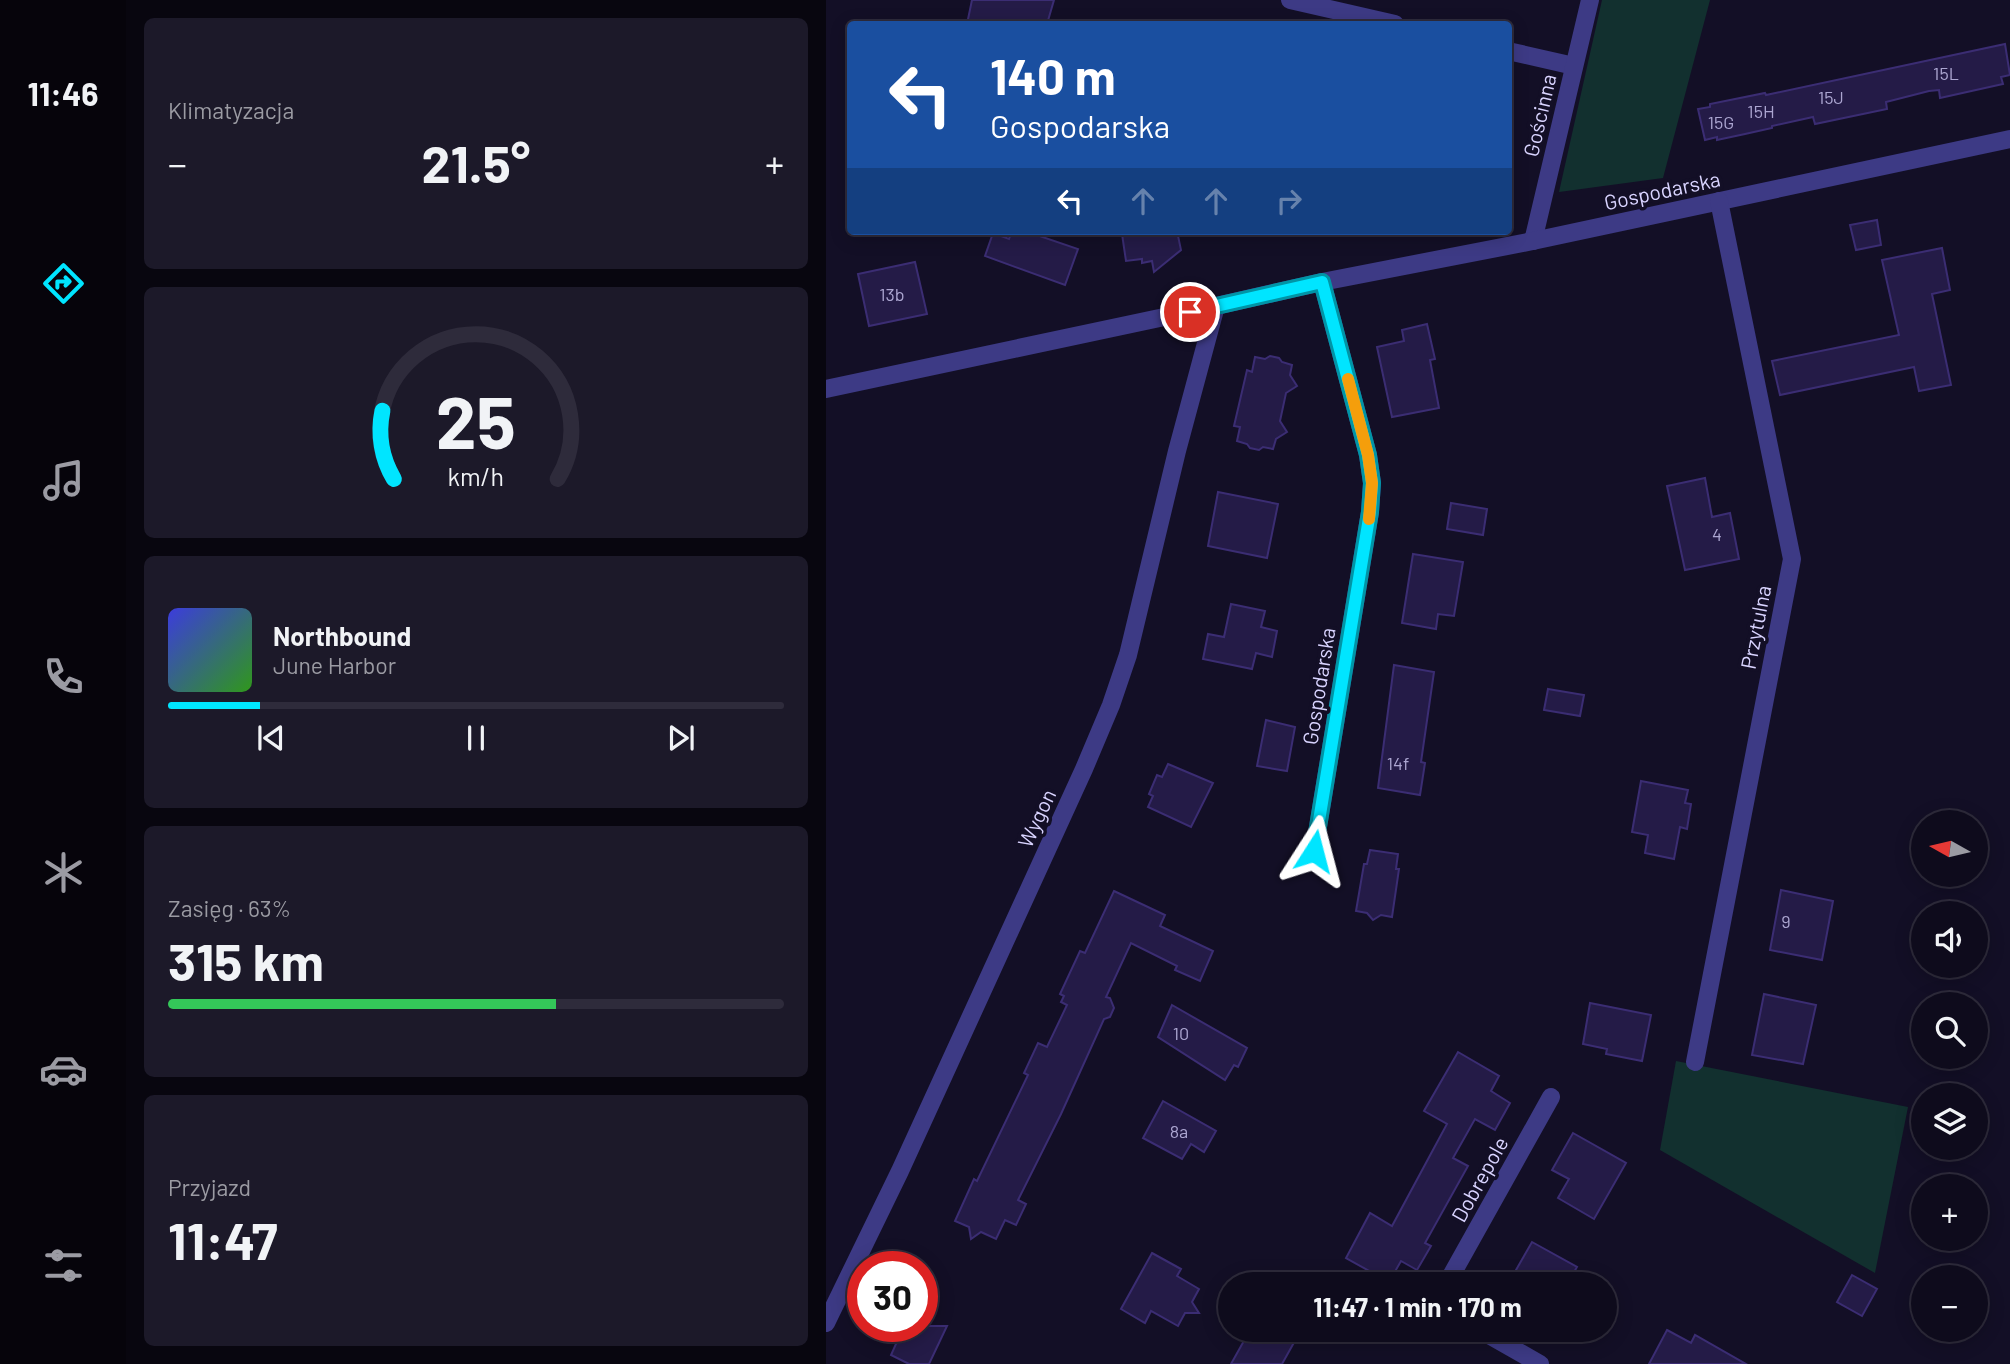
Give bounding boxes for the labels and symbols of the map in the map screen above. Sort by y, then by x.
house number: 15L [1933,62,1959,84]
street label: Gościnna [1517,71,1561,159]
house number: 15J [1818,86,1844,108]
house number: 15H [1747,100,1775,122]
house number: 15G [1708,111,1734,133]
street label: Gospodarska [1602,165,1722,215]
pin [1160,282,1220,342]
house number: 13b [879,283,905,305]
house number: 4 [1712,523,1722,545]
street label: Przytulna [1735,583,1775,671]
street label: Gospodarska [1296,626,1340,746]
house number: 14f [1387,752,1409,774]
street label: Wygon [1012,785,1060,851]
north arrow [1911,810,1988,887]
position arrow [1277,814,1351,888]
house number: 9 [1781,910,1791,932]
house number: 10 [1173,1022,1189,1044]
house number: 8a [1170,1120,1188,1142]
street label: Dobrepole [1445,1132,1513,1226]
speed limit sign: 30 [847,1251,938,1342]

